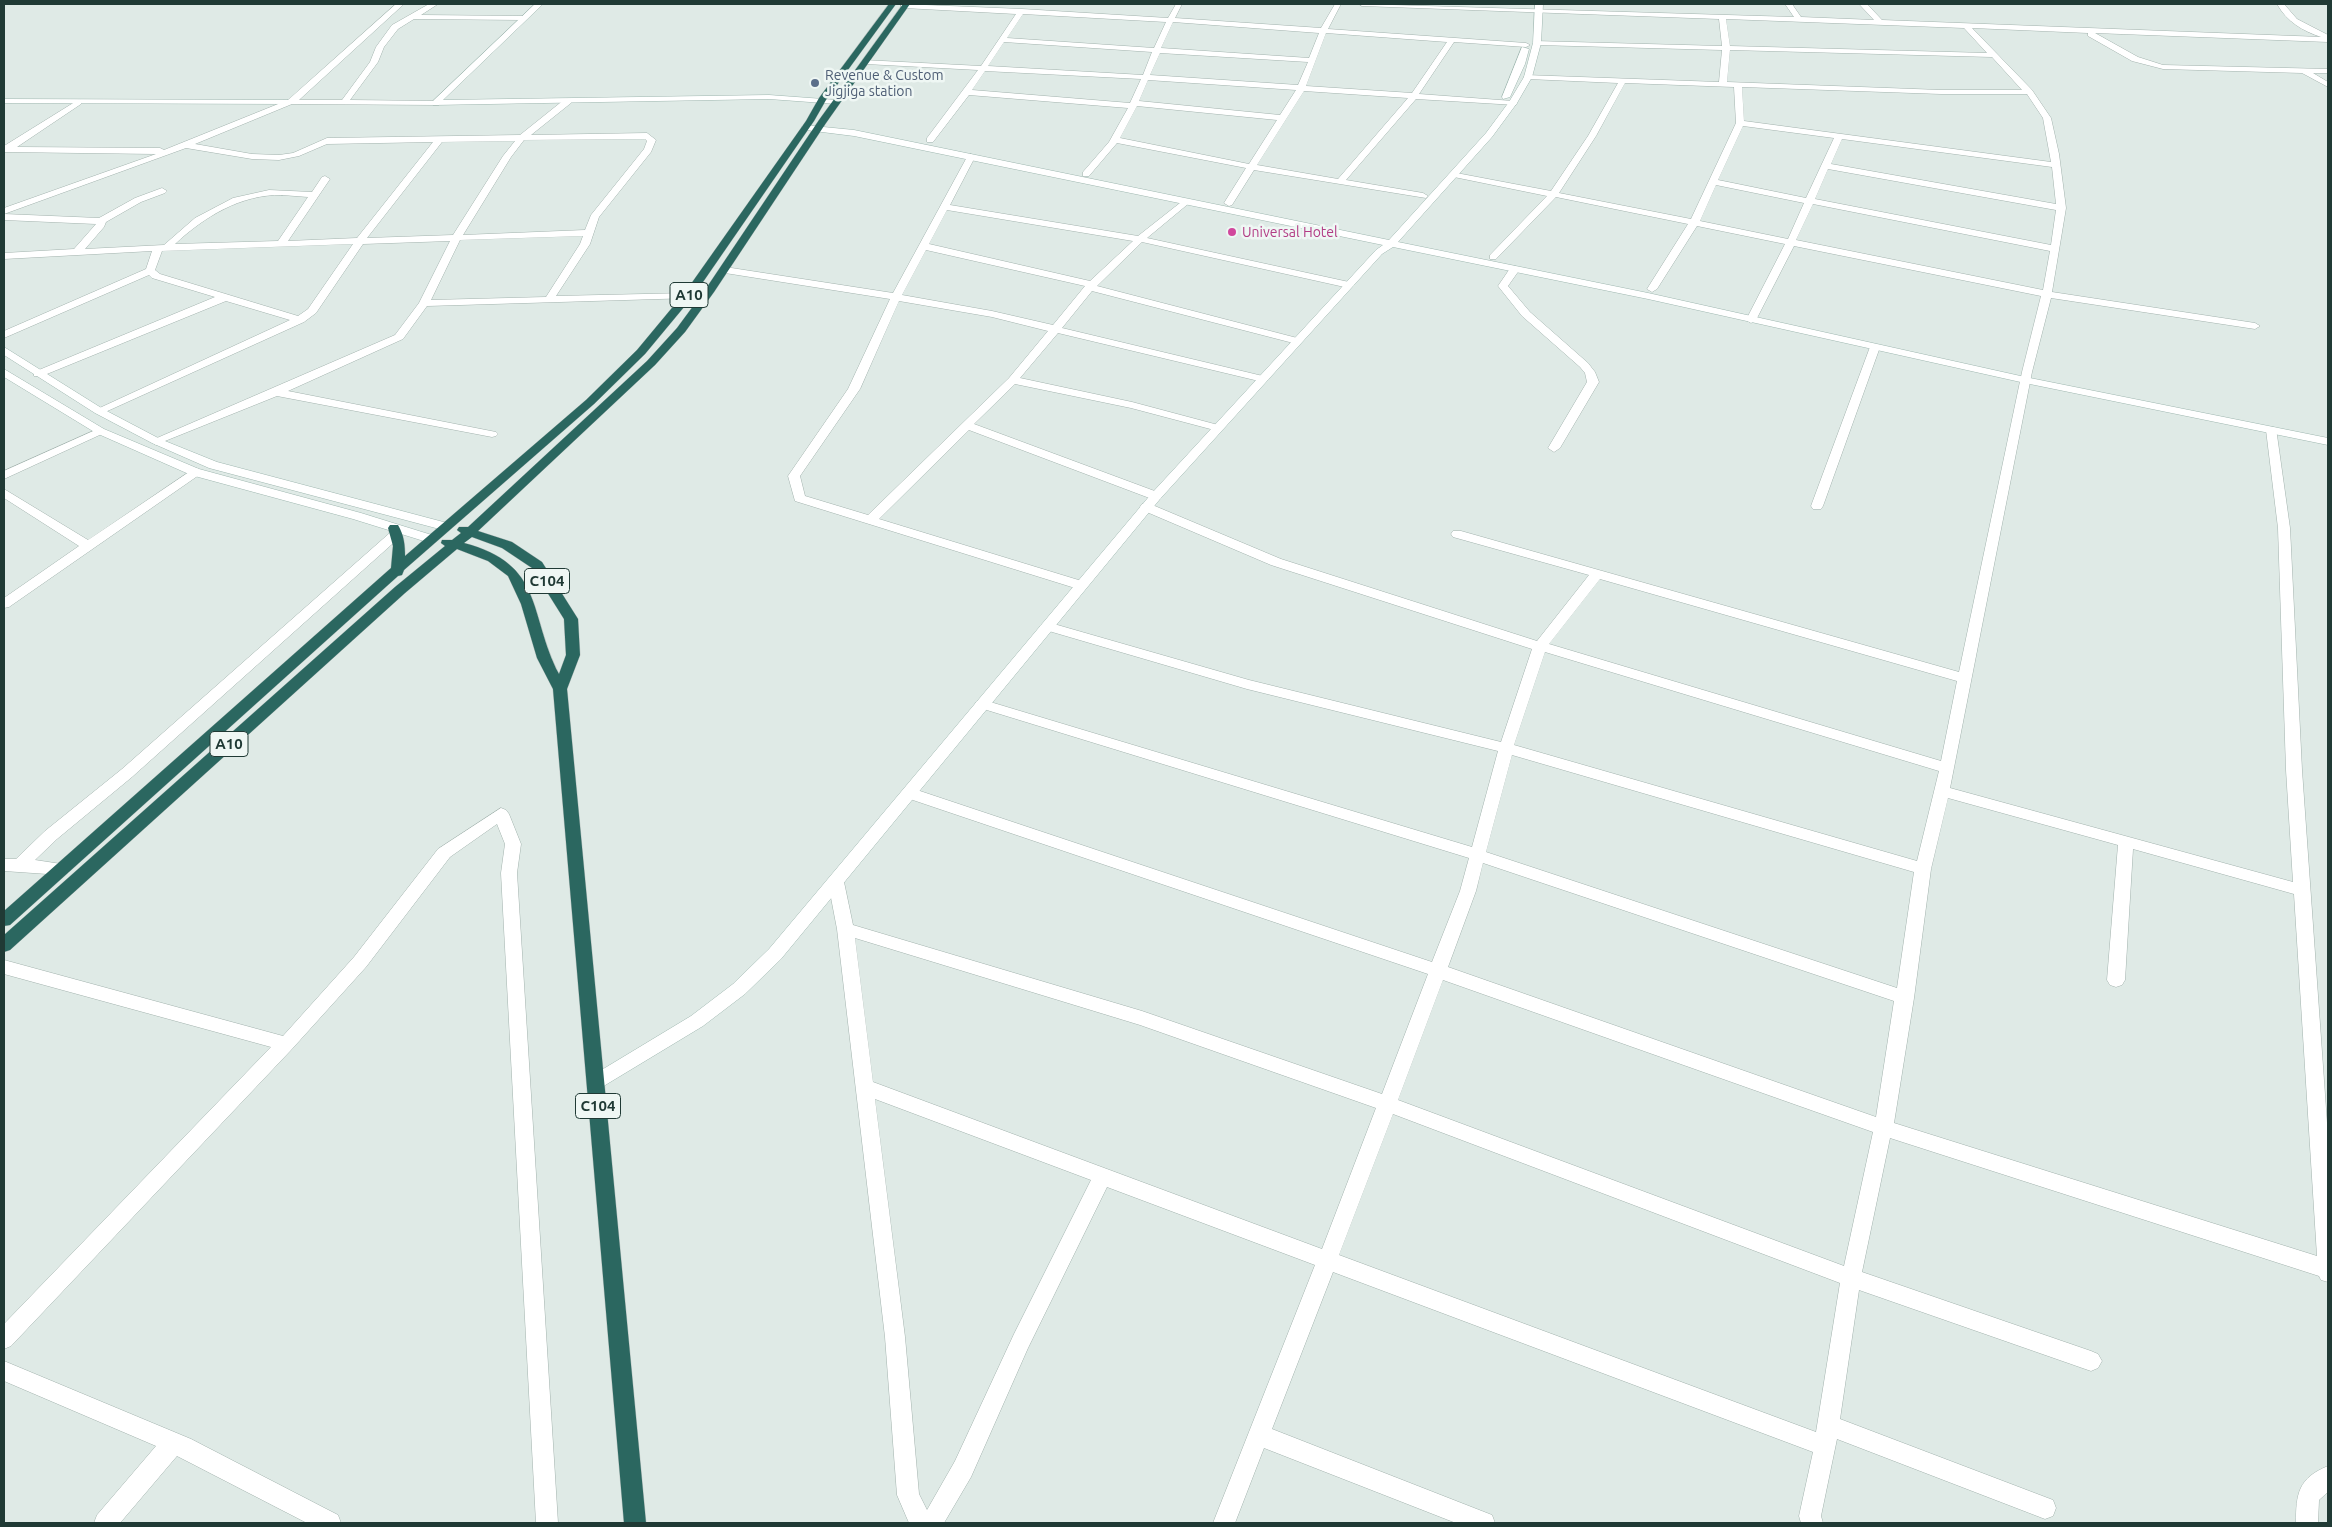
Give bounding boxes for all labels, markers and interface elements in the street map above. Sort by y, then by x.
place label: Revenue & Custom Jigjiga station [825,67,944,100]
marker: Revenue & Custom Jigjiga station [809,77,821,89]
place label: Universal Hotel [1242,224,1338,240]
marker: Universal Hotel [1226,226,1238,238]
road number: A10 [670,282,708,308]
road number: C104 [524,568,570,594]
road number: A10 [210,732,248,756]
road number: C104 [576,1094,620,1118]

